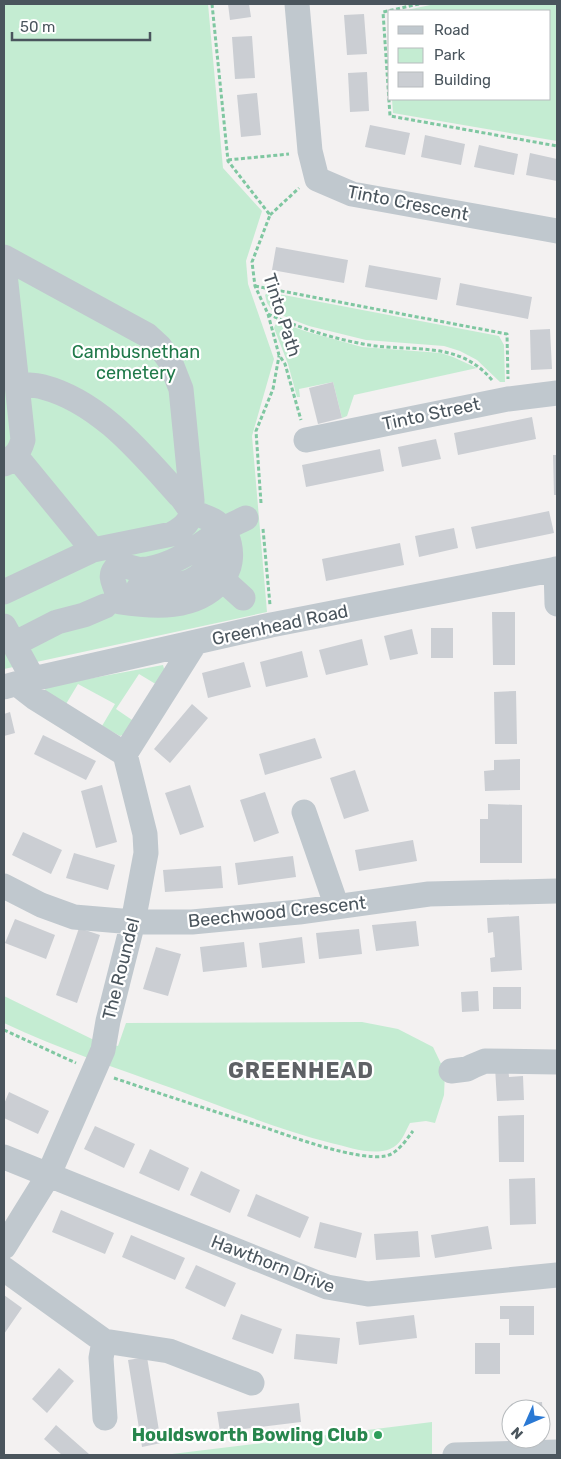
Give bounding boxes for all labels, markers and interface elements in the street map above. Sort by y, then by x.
scale bar [12,10,150,42]
legend [388,10,551,100]
text: 50 m [20,18,55,36]
text: Road [434,21,470,39]
text: Park [434,46,465,64]
text: Building [434,71,491,89]
street label: Tinto Crescent [346,180,470,226]
street label: Tinto Path [258,270,306,360]
park label: Cambusnethan cemetery [72,341,200,384]
street label: Tinto Street [380,393,482,435]
street label: Greenhead Road [210,600,350,650]
street label: Beechwood Crescent [187,892,367,932]
street label: The Roundel [98,916,144,1022]
district label: GREENHEAD [228,1057,374,1084]
street label: Hawthorn Drive [208,1230,338,1298]
north arrow [501,1399,551,1449]
text: N [508,1423,527,1442]
place label: Houldsworth Bowling Club [132,1424,368,1446]
marker: Houldsworth Bowling Club [372,1429,384,1441]

